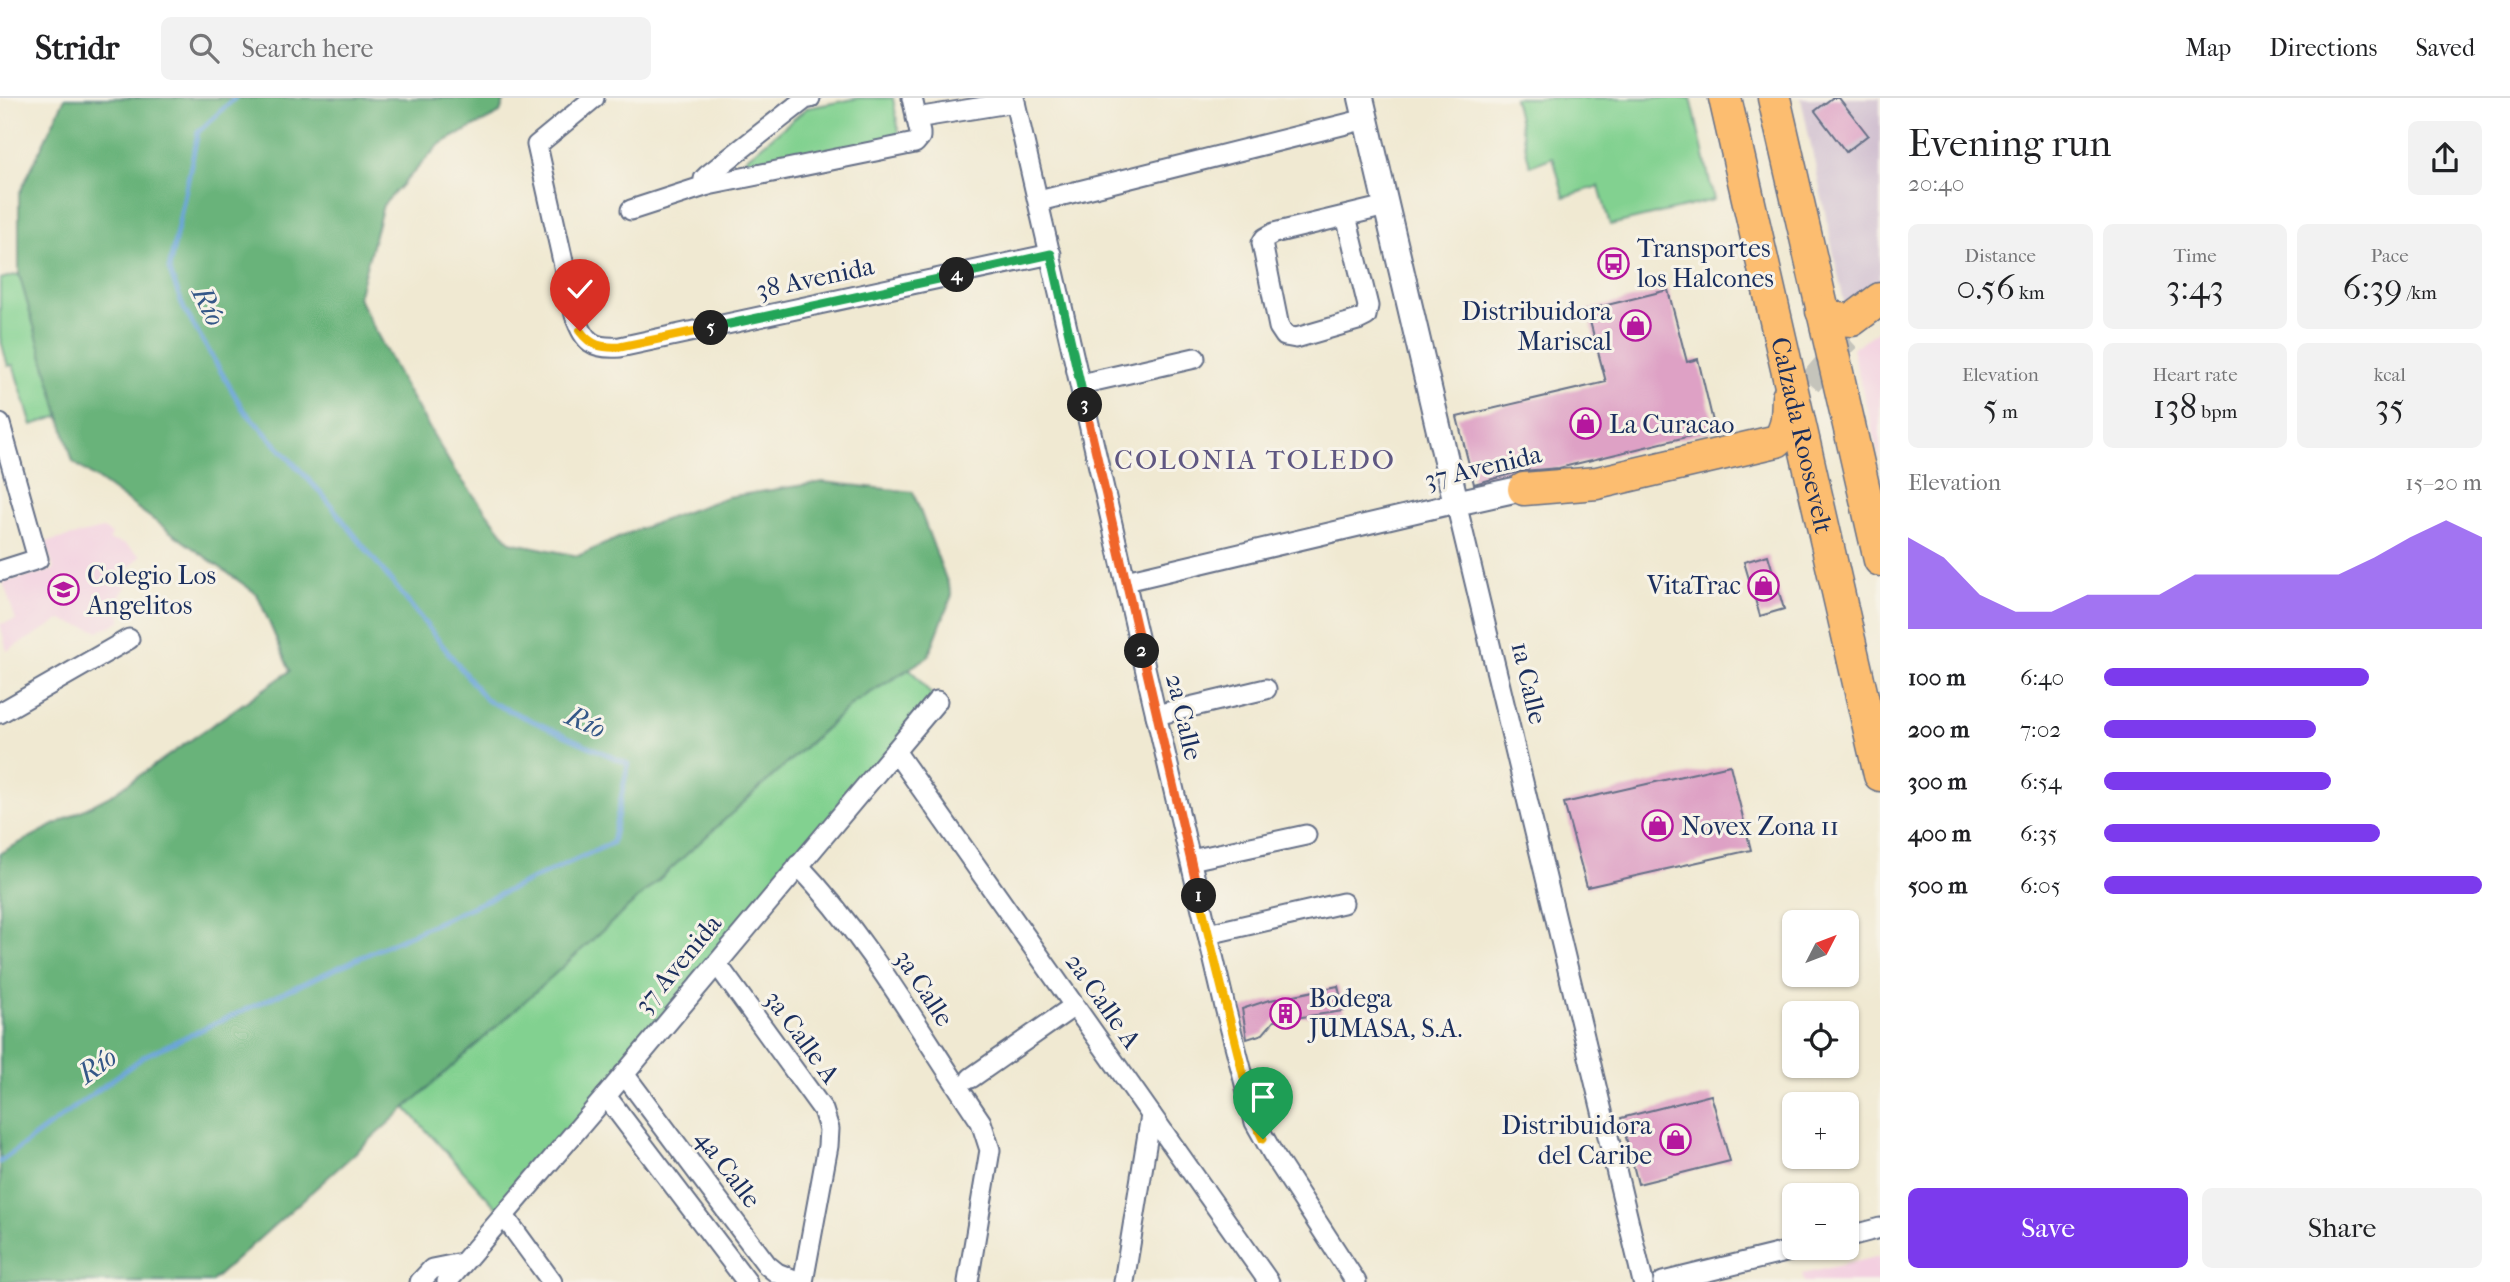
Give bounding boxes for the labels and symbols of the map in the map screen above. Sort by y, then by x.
place label: Transportes los Halcones [1636,233,1774,294]
bus stop icon: Transportes los Halcones [1597,246,1631,280]
street label: 38 Avenida [753,250,878,306]
pin: 4 [940,258,974,292]
pin [550,259,610,331]
water label: Río [185,279,233,331]
place label: Distribuidora Mariscal [1461,296,1613,357]
shop icon: Distribuidora Mariscal [1618,309,1652,343]
pin: 5 [694,310,728,345]
street label: Calzada Roosevelt [1765,334,1840,537]
pin: 3 [1068,388,1102,422]
shop icon: La Curacao [1569,407,1603,441]
place label: La Curacao [1609,409,1734,440]
street label: 37 Avenida [1421,438,1546,496]
district label: COLONIA TOLEDO [1114,443,1396,476]
place label: Colegio Los Angelitos [86,560,216,621]
shop icon: VitaTrac [1747,568,1781,602]
place label: VitaTrac [1646,570,1741,601]
school or university icon: Colegio Los Angelitos [47,573,81,607]
pin: 2 [1124,634,1160,668]
street label: 1a Calle [1505,639,1554,727]
street label: 2a Calle [1159,671,1209,763]
water label: Río [559,698,611,745]
shop icon: Novex Zona 11 [1641,809,1675,843]
place label: Novex Zona 11 [1681,811,1839,842]
pin: 1 [1182,878,1216,914]
street label: 37 Avenida [628,908,729,1020]
north arrow [1782,910,1858,987]
street label: 3a Calle [888,944,960,1032]
street label: 2a Calle A [1059,947,1148,1056]
place label: Bodega JUMASA, S.A. [1307,983,1463,1044]
street label: 3a Calle A [758,984,847,1090]
building icon: Bodega JUMASA, S.A. [1269,996,1303,1030]
water label: Río [70,1040,123,1091]
pin [1233,1067,1293,1139]
place label: Distribuidora del Caribe [1501,1110,1653,1171]
shop icon: Distribuidora del Caribe [1658,1123,1692,1157]
street label: 4a Calle [689,1124,767,1214]

